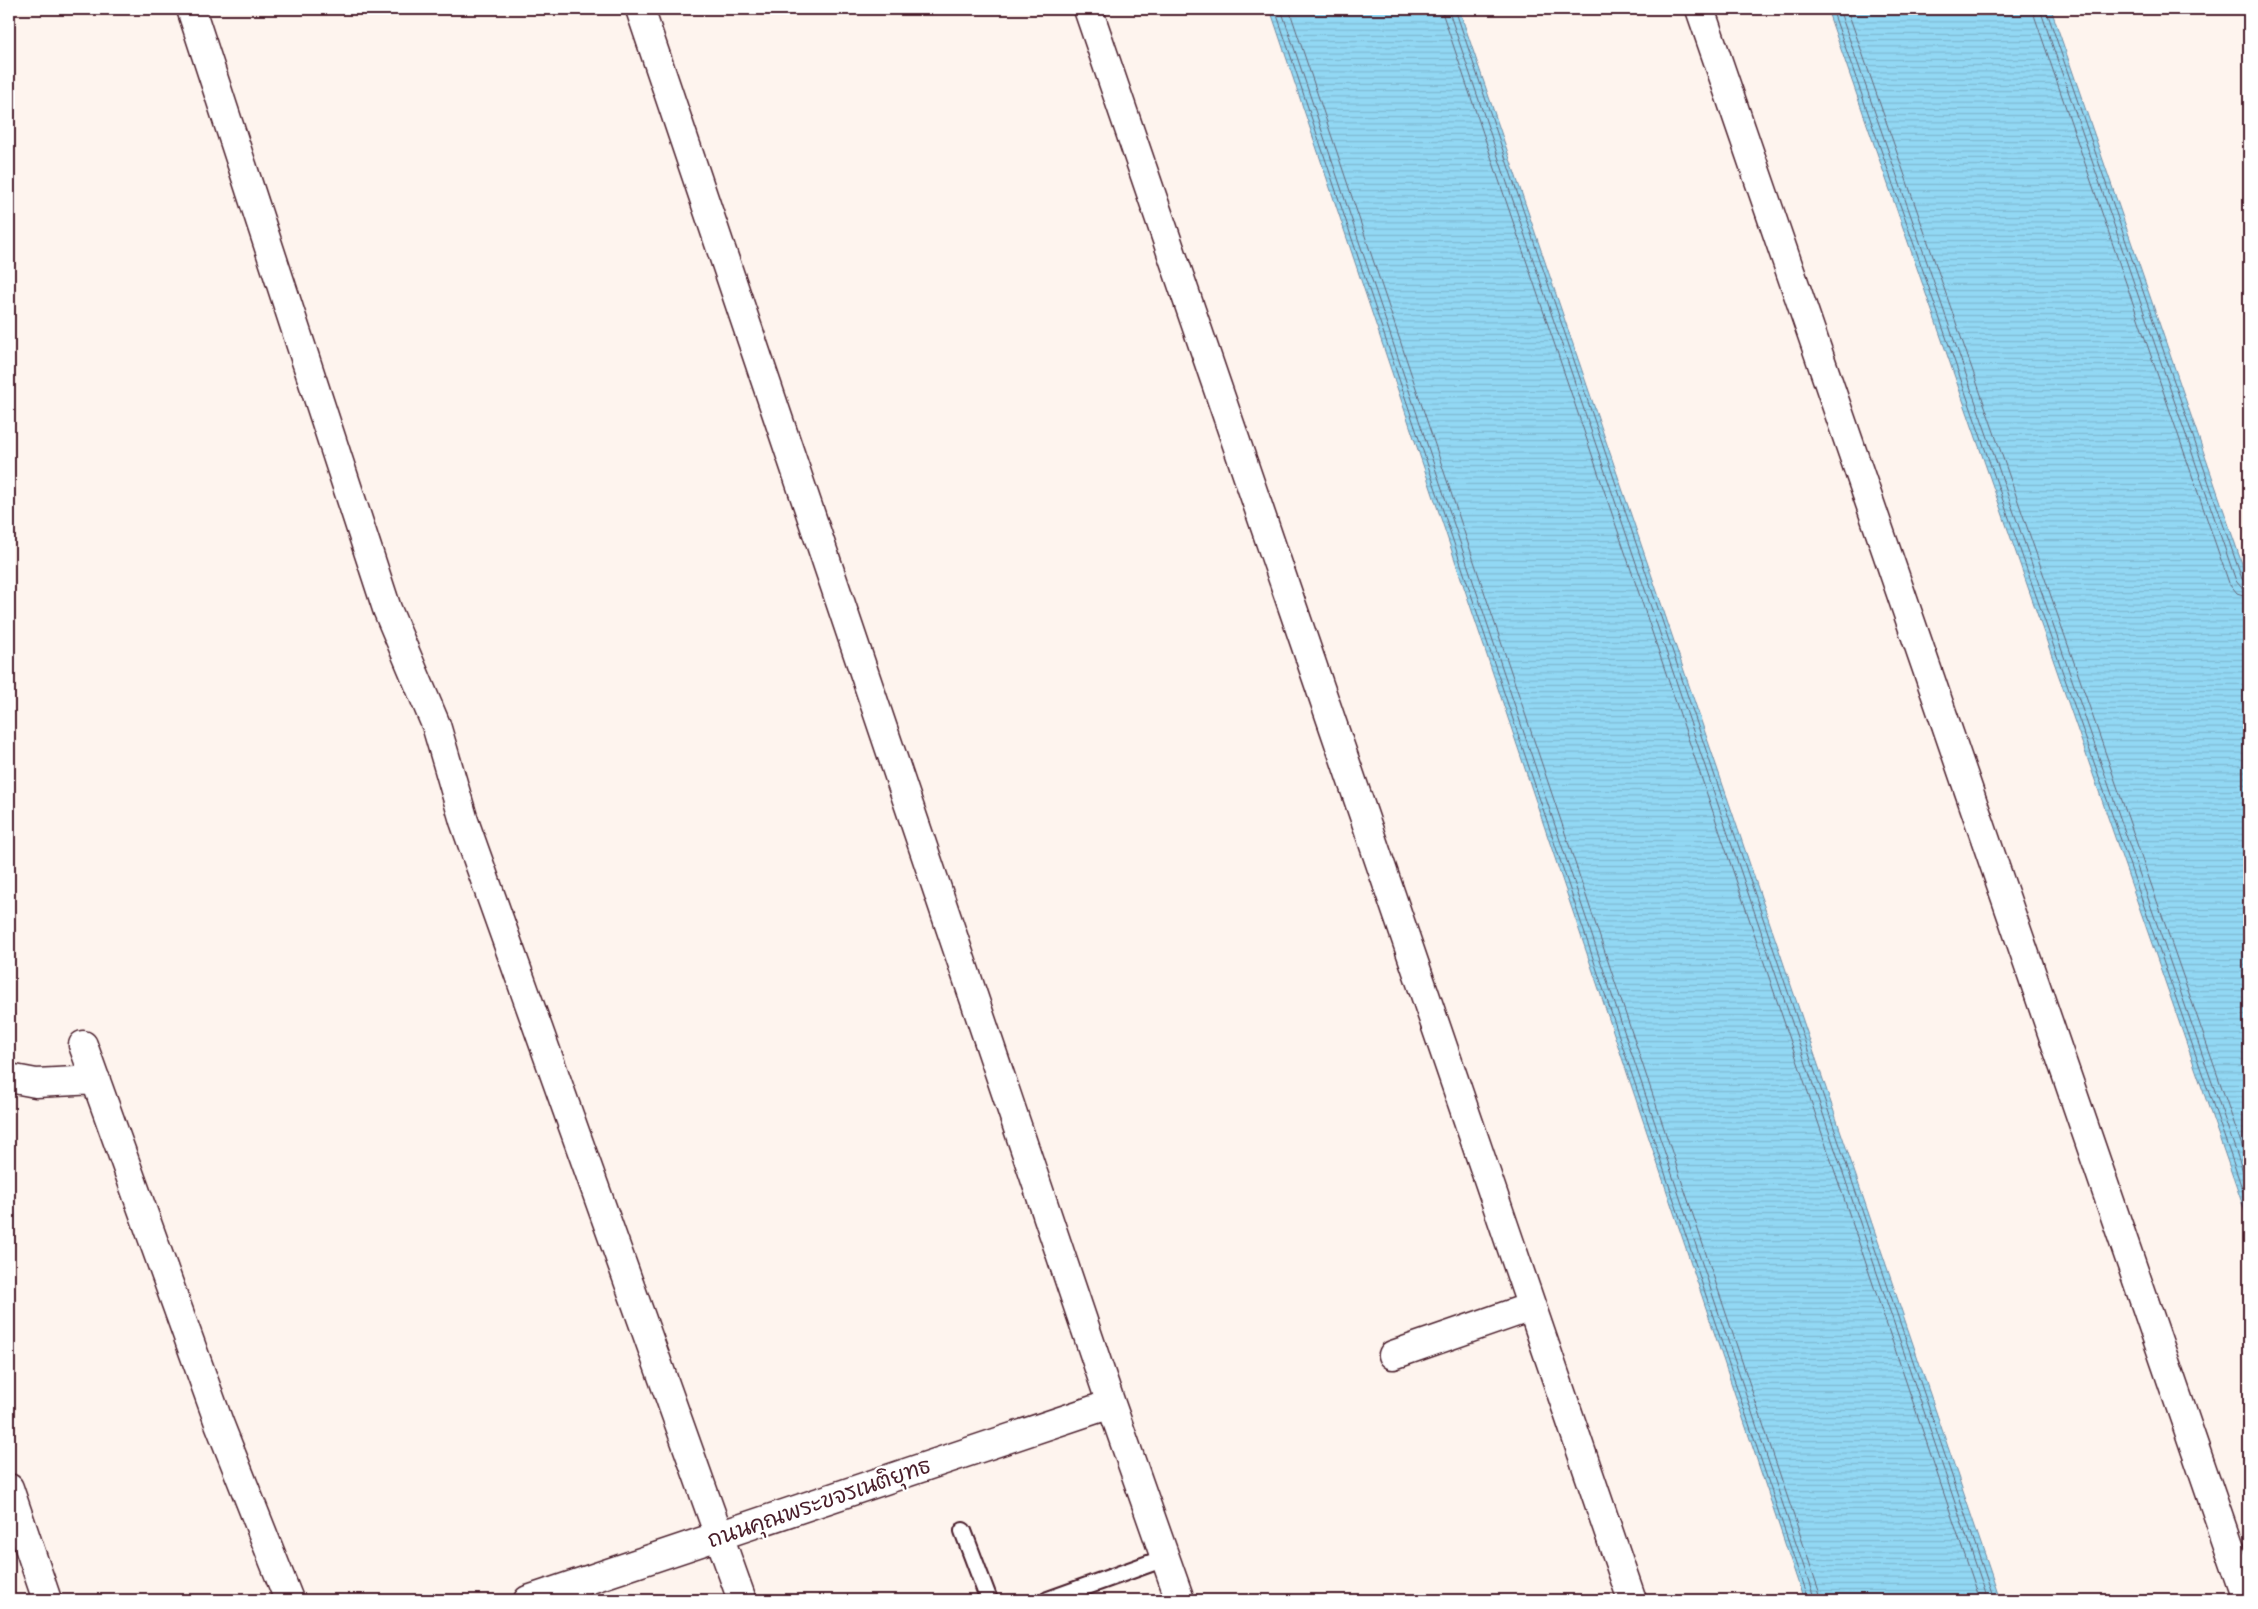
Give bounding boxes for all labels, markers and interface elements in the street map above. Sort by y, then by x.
street label: ถนนคุณพระขจรเนติยุทธ [704,1451,936,1558]

